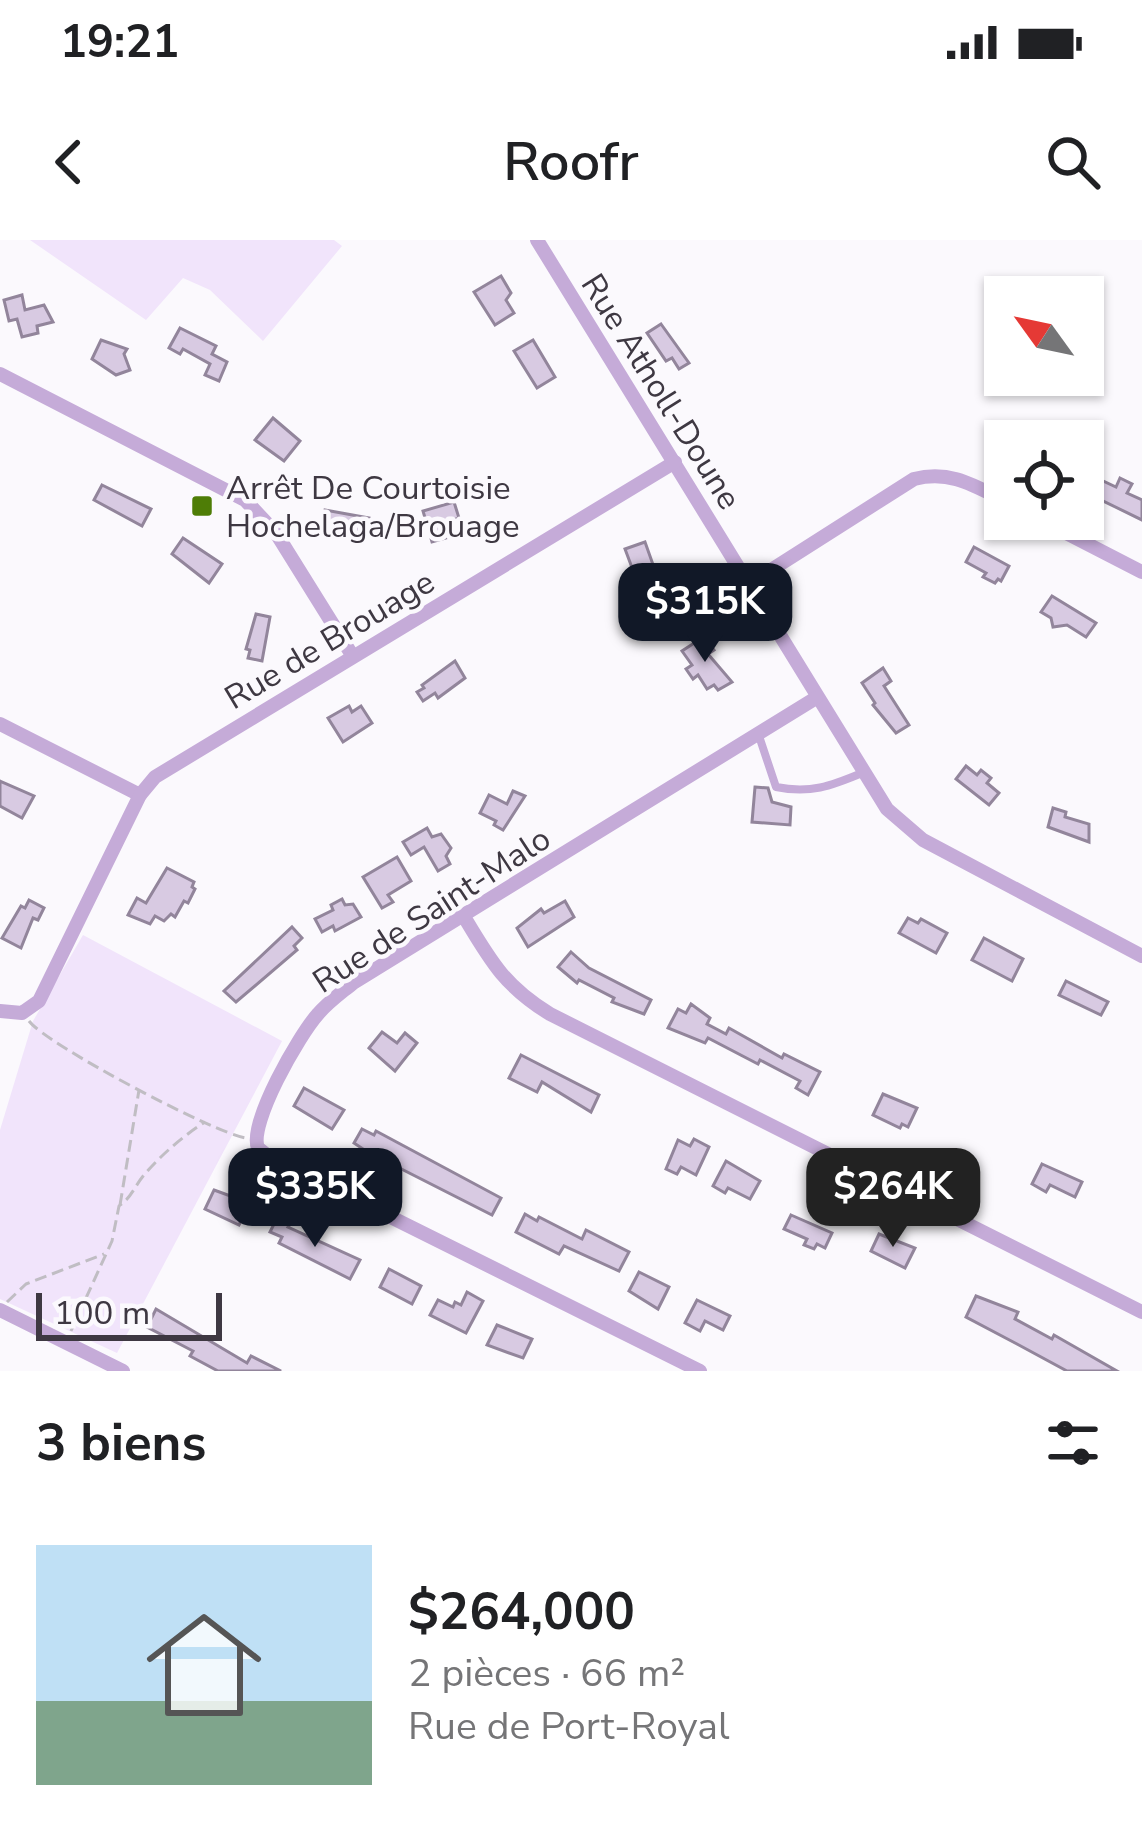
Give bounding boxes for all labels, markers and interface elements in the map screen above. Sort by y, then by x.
text: 19:21 [60,12,179,73]
text: Roofr [503,125,639,199]
icon: back [36,129,102,195]
icon: search [1040,129,1106,195]
street label: Rue Atholl-Doune [570,265,751,518]
north arrow [984,276,1104,396]
map controls [984,276,1104,540]
button: locate [984,420,1104,540]
place label: Arrêt De Courtoisie Hochelaga/Brouage [226,466,520,549]
marker: Arrêt De Courtoisie Hochelaga/Brouage [189,493,215,519]
street label: Rue de Brouage [217,560,443,721]
pin: $315K [621,563,789,665]
text: $315K [645,575,765,628]
street label: Rue de Saint-Malo [304,817,559,1004]
pin: $335K [231,1148,399,1250]
pin: $264K [809,1148,977,1250]
text: $335K [255,1160,375,1213]
text: $264K [833,1160,953,1213]
scale bar [36,1287,222,1340]
text: 100 m [54,1291,150,1336]
text: 3 biens [36,1408,206,1478]
icon: filters [1040,1410,1106,1476]
text: $264,000 [408,1577,635,1647]
icon: home [132,1593,276,1737]
text: 2 pièces · 66 m² [408,1647,685,1700]
text: Rue de Port-Royal [408,1700,729,1753]

